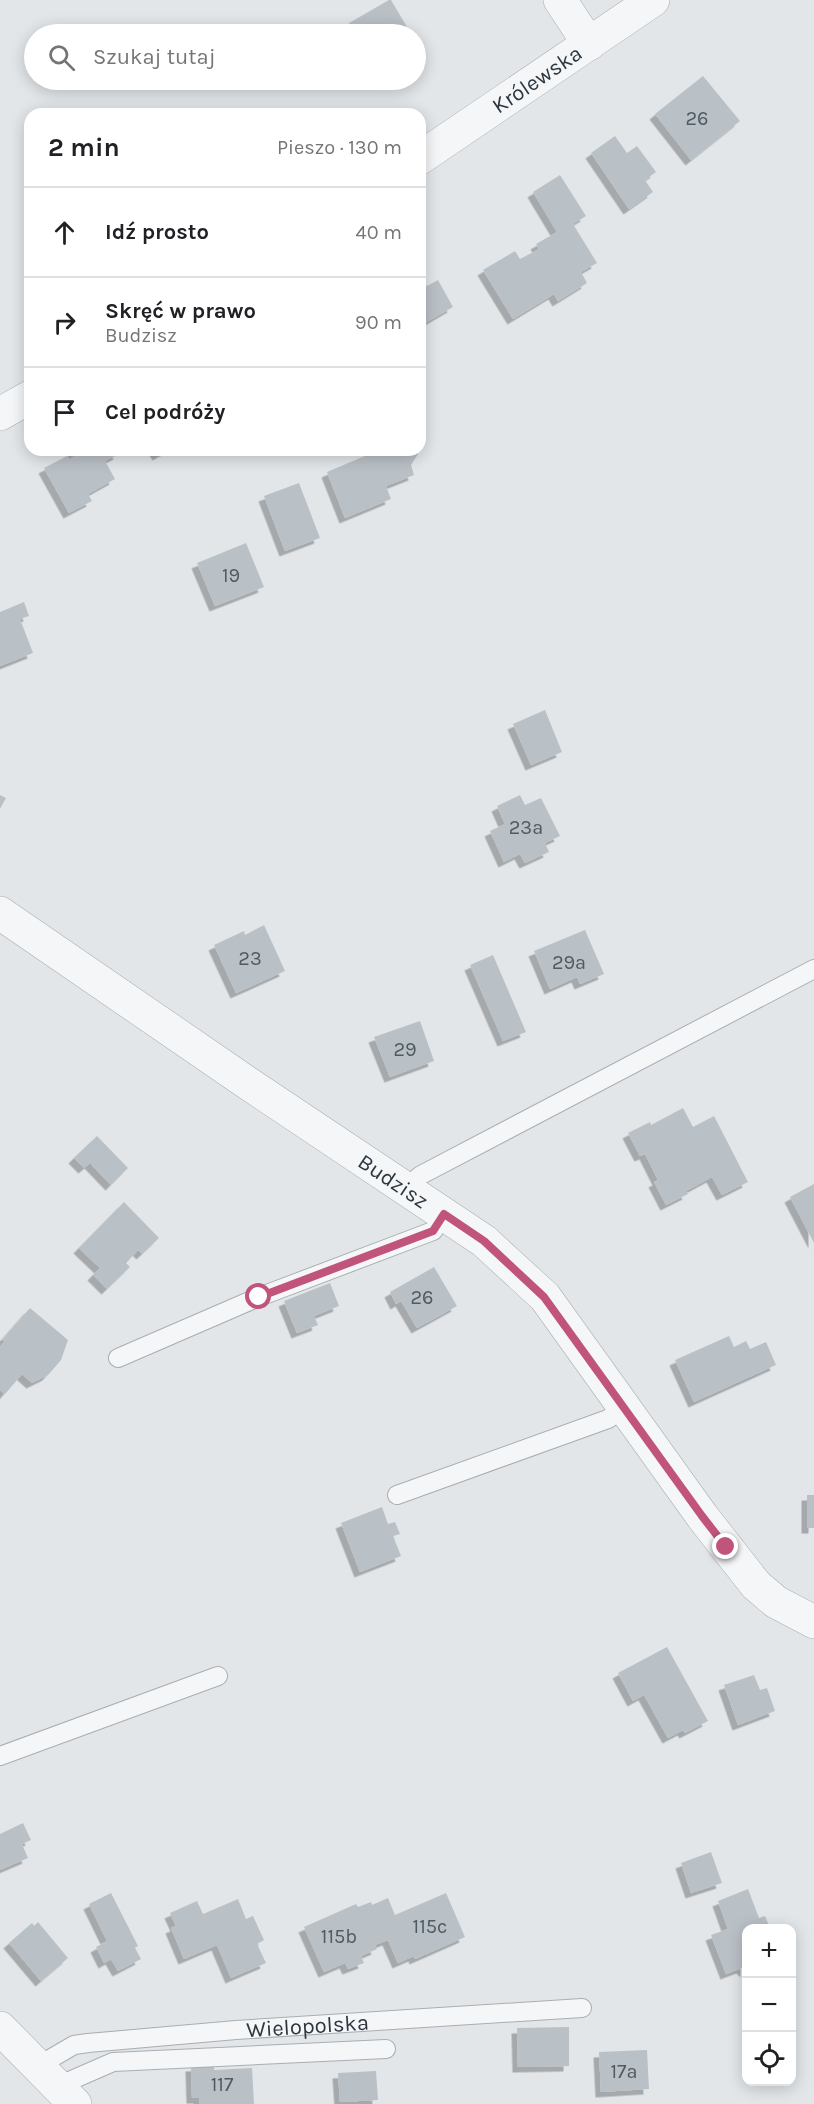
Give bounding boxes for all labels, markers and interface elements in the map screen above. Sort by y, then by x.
search box [24,24,426,90]
street label: Królewska [487,40,587,119]
icon: search [45,41,78,74]
text: Szukaj tutaj [93,44,216,70]
house number: 26 [685,107,709,130]
text: 2 min [48,132,120,163]
text: Pieszo · 130 m [277,136,402,159]
icon: ahead [48,216,81,249]
text: Idź prosto [105,219,209,245]
text: 40 m [356,221,402,244]
text: Skręć w prawo [105,298,256,324]
icon: right [48,306,81,339]
text: 90 m [355,311,402,334]
text: Budzisz [105,324,177,347]
icon: arrive [48,396,81,429]
text: Cel podróży [105,399,225,425]
house number: 19 [222,564,240,587]
house number: 23a [509,816,543,839]
house number: 23 [238,947,262,970]
house number: 29a [552,951,586,974]
house number: 29 [393,1038,417,1061]
street label: Budzisz [353,1149,433,1214]
route start [245,1283,271,1309]
house number: 26 [410,1286,434,1309]
route end [712,1533,738,1559]
house number: 115c [413,1915,447,1938]
map controls [742,1924,796,2086]
button: + [742,1924,796,1978]
house number: 115b [321,1925,357,1948]
button: − [742,1978,796,2032]
street label: Wielopolska [245,2010,370,2043]
button: locate [742,2032,796,2086]
house number: 17a [610,2060,638,2083]
house number: 117 [211,2073,234,2096]

